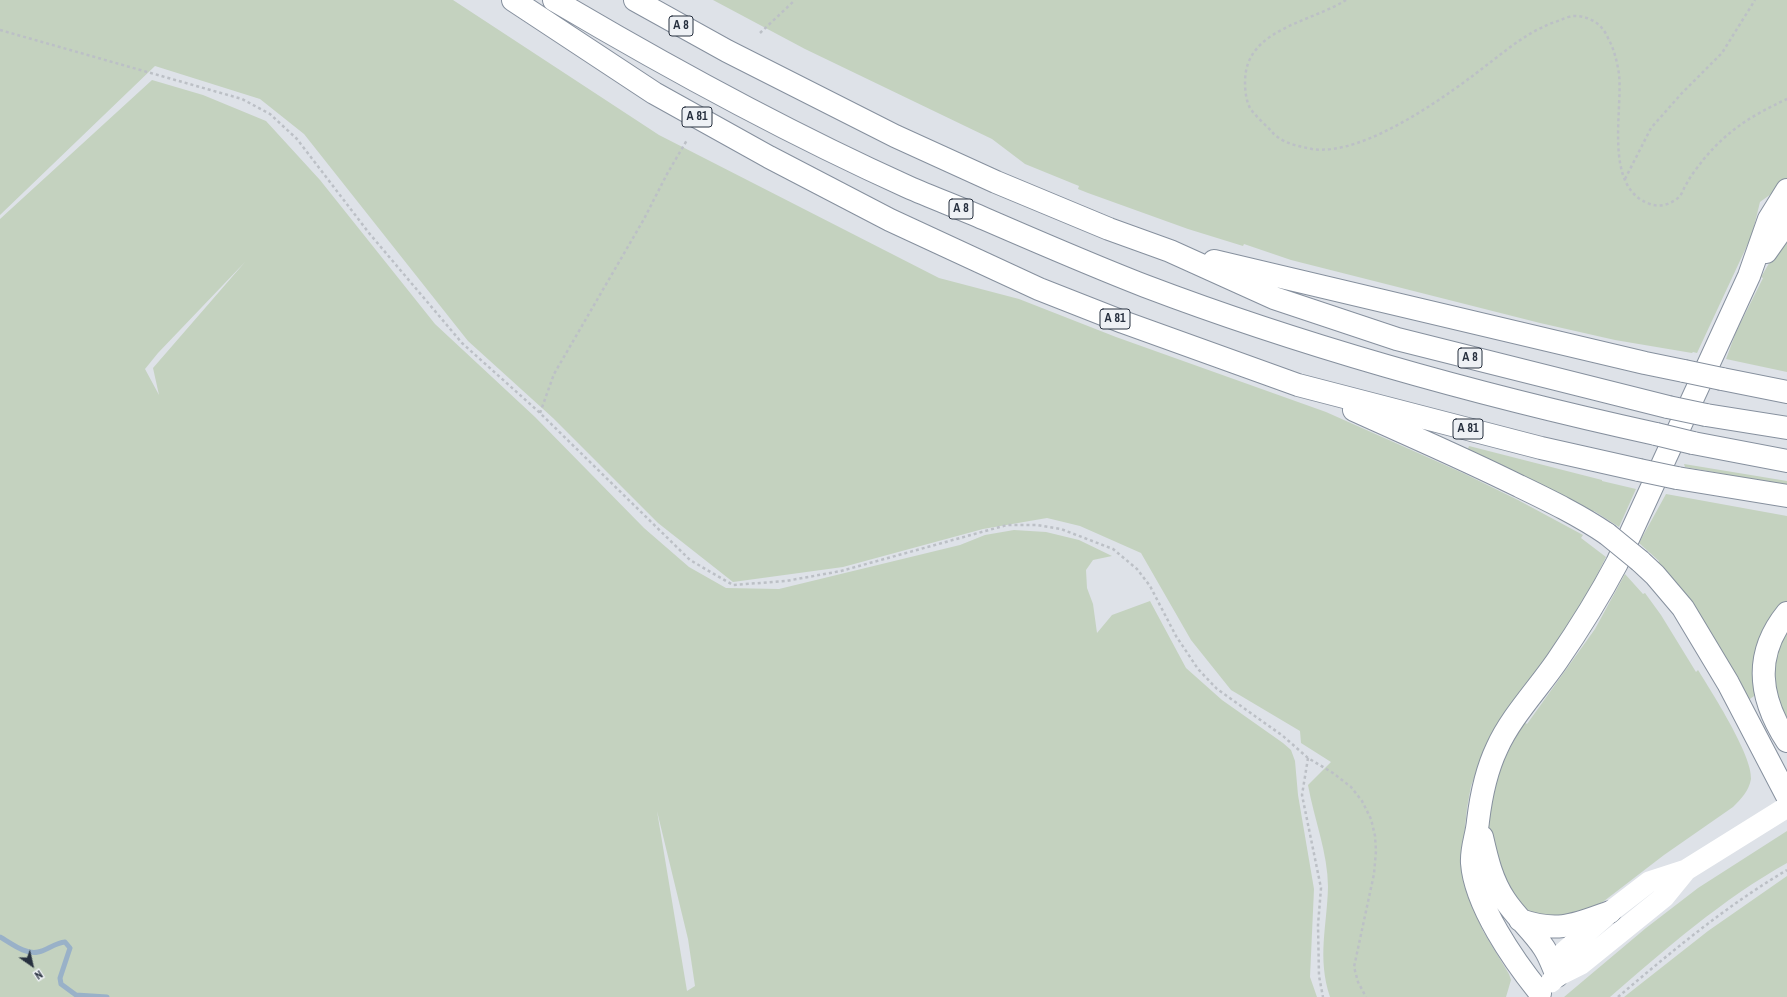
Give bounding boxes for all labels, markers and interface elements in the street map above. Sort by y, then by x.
road number: A 8 [669,16,693,36]
road number: A 81 [682,107,712,127]
road number: A 8 [949,199,973,219]
road number: A 81 [1100,309,1130,329]
road number: A 8 [1458,348,1482,368]
road number: A 81 [1453,419,1483,439]
north arrow [12,945,52,985]
text: N [32,967,45,983]

